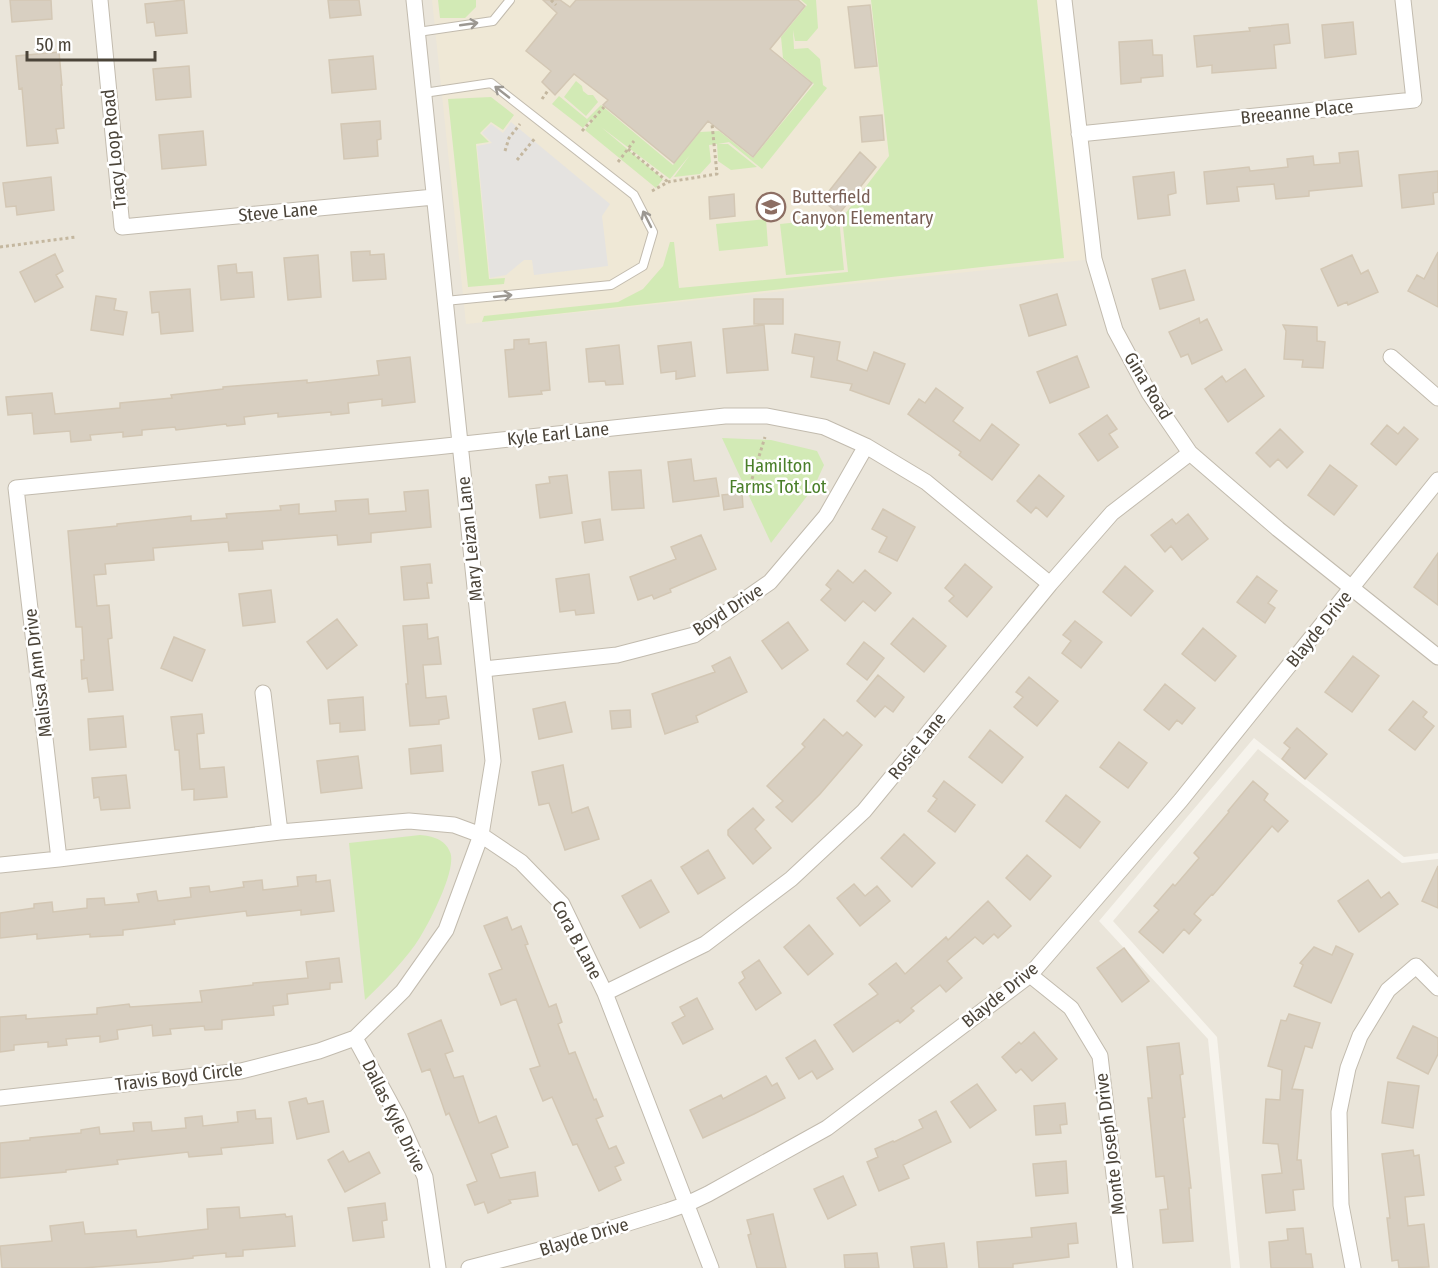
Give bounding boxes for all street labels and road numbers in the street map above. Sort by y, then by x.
street label: Tracy Loop Road [97,88,131,210]
street label: Breeanne Place [1240,95,1355,129]
street label: Steve Lane [237,198,319,226]
street label: Gina Road [1119,348,1177,424]
street label: Kyle Earl Lane [506,418,610,450]
street label: Mary Leizan Lane [452,475,488,603]
street label: Boyd Drive [689,579,767,641]
street label: Blayde Drive [1282,586,1357,672]
street label: Malissa Ann Drive [19,607,57,739]
street label: Rosie Lane [883,708,951,784]
street label: Cora B Lane [547,897,607,983]
street label: Blayde Drive [957,957,1043,1032]
street label: Dallas Kyle Drive [357,1056,431,1176]
street label: Travis Boyd Circle [114,1058,244,1096]
street label: Monte Joseph Drive [1090,1072,1130,1216]
street label: Blayde Drive [537,1213,631,1261]

